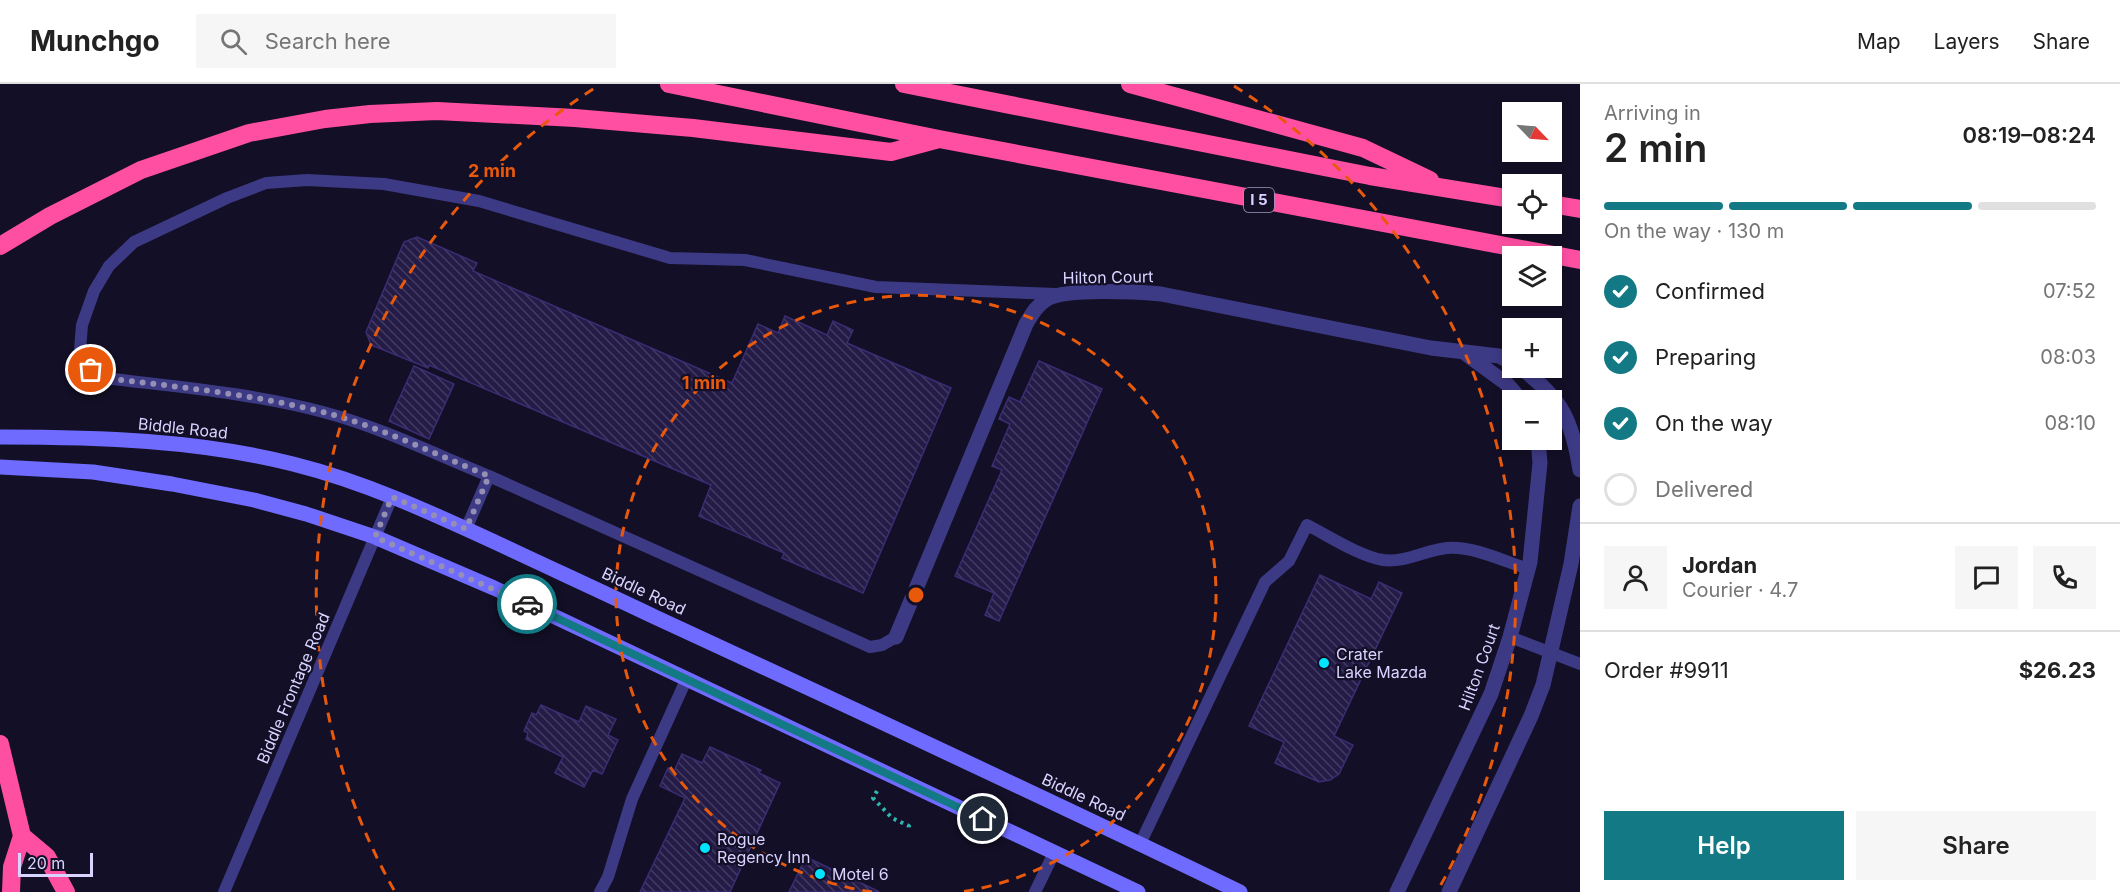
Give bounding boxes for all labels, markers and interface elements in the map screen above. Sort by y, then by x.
search box [196,14,616,68]
text: Munchgo [30,24,160,58]
icon: search [217,25,250,58]
text: Search here [265,28,391,54]
text: Map [1857,29,1901,54]
text: Layers [1934,29,2000,54]
text: Share [2033,29,2090,54]
text: Arriving in [1604,101,1701,125]
north arrow [1502,102,1562,162]
map controls [1502,102,1562,450]
text: 08:19–08:24 [1962,122,2096,148]
text: 2 min [1604,124,1707,171]
text: 2 min [468,160,516,181]
button: locate [1502,174,1562,234]
road number: I 5 [1244,188,1274,212]
text: On the way · 130 m [1604,219,1784,243]
button: layers [1502,246,1562,306]
street label: Hilton Court [1062,266,1154,288]
icon: check [1604,275,1637,308]
text: Confirmed [1655,278,1765,304]
text: 07:52 [2043,279,2096,303]
button: + [1502,318,1562,378]
icon: check [1604,341,1637,374]
pin [65,344,116,395]
text: Preparing [1655,344,1756,370]
text: 08:03 [2040,345,2096,369]
icon: bag [74,353,107,386]
text: 1 min [682,372,726,393]
button: − [1502,390,1562,450]
icon: check [1604,407,1637,440]
text: On the way [1655,410,1773,436]
text: 08:10 [2044,411,2096,435]
street label: Biddle Road [137,413,229,443]
text: Delivered [1655,476,1753,502]
button: person [1604,546,1667,609]
button: chat [1955,546,2018,609]
button: phone [2033,546,2096,609]
text: Jordan [1682,552,1757,578]
street label: Biddle Road [599,563,689,619]
courier [497,574,557,634]
text: Courier · 4.7 [1682,578,1798,602]
centre of rings [906,585,926,605]
icon: car [511,588,544,621]
street label: Biddle Frontage Road [252,610,334,766]
street label: Hilton Court [1454,621,1504,713]
place label: Crater Lake Mazda [1336,644,1427,682]
marker: Crater Lake Mazda [1317,656,1331,670]
text: Order #9911 [1604,657,1729,683]
text: $26.23 [2019,657,2096,683]
street label: Biddle Road [1039,769,1129,825]
pin [957,793,1008,844]
icon: home [966,802,999,835]
button: Help [1604,811,1844,880]
button: Share [1856,811,2096,880]
place label: Rogue Regency Inn [717,829,811,867]
marker: Rogue Regency Inn [698,841,712,855]
scale bar [18,850,93,878]
text: 20 m [27,853,65,873]
place label: Motel 6 [832,864,889,884]
marker: Motel 6 [813,867,827,881]

